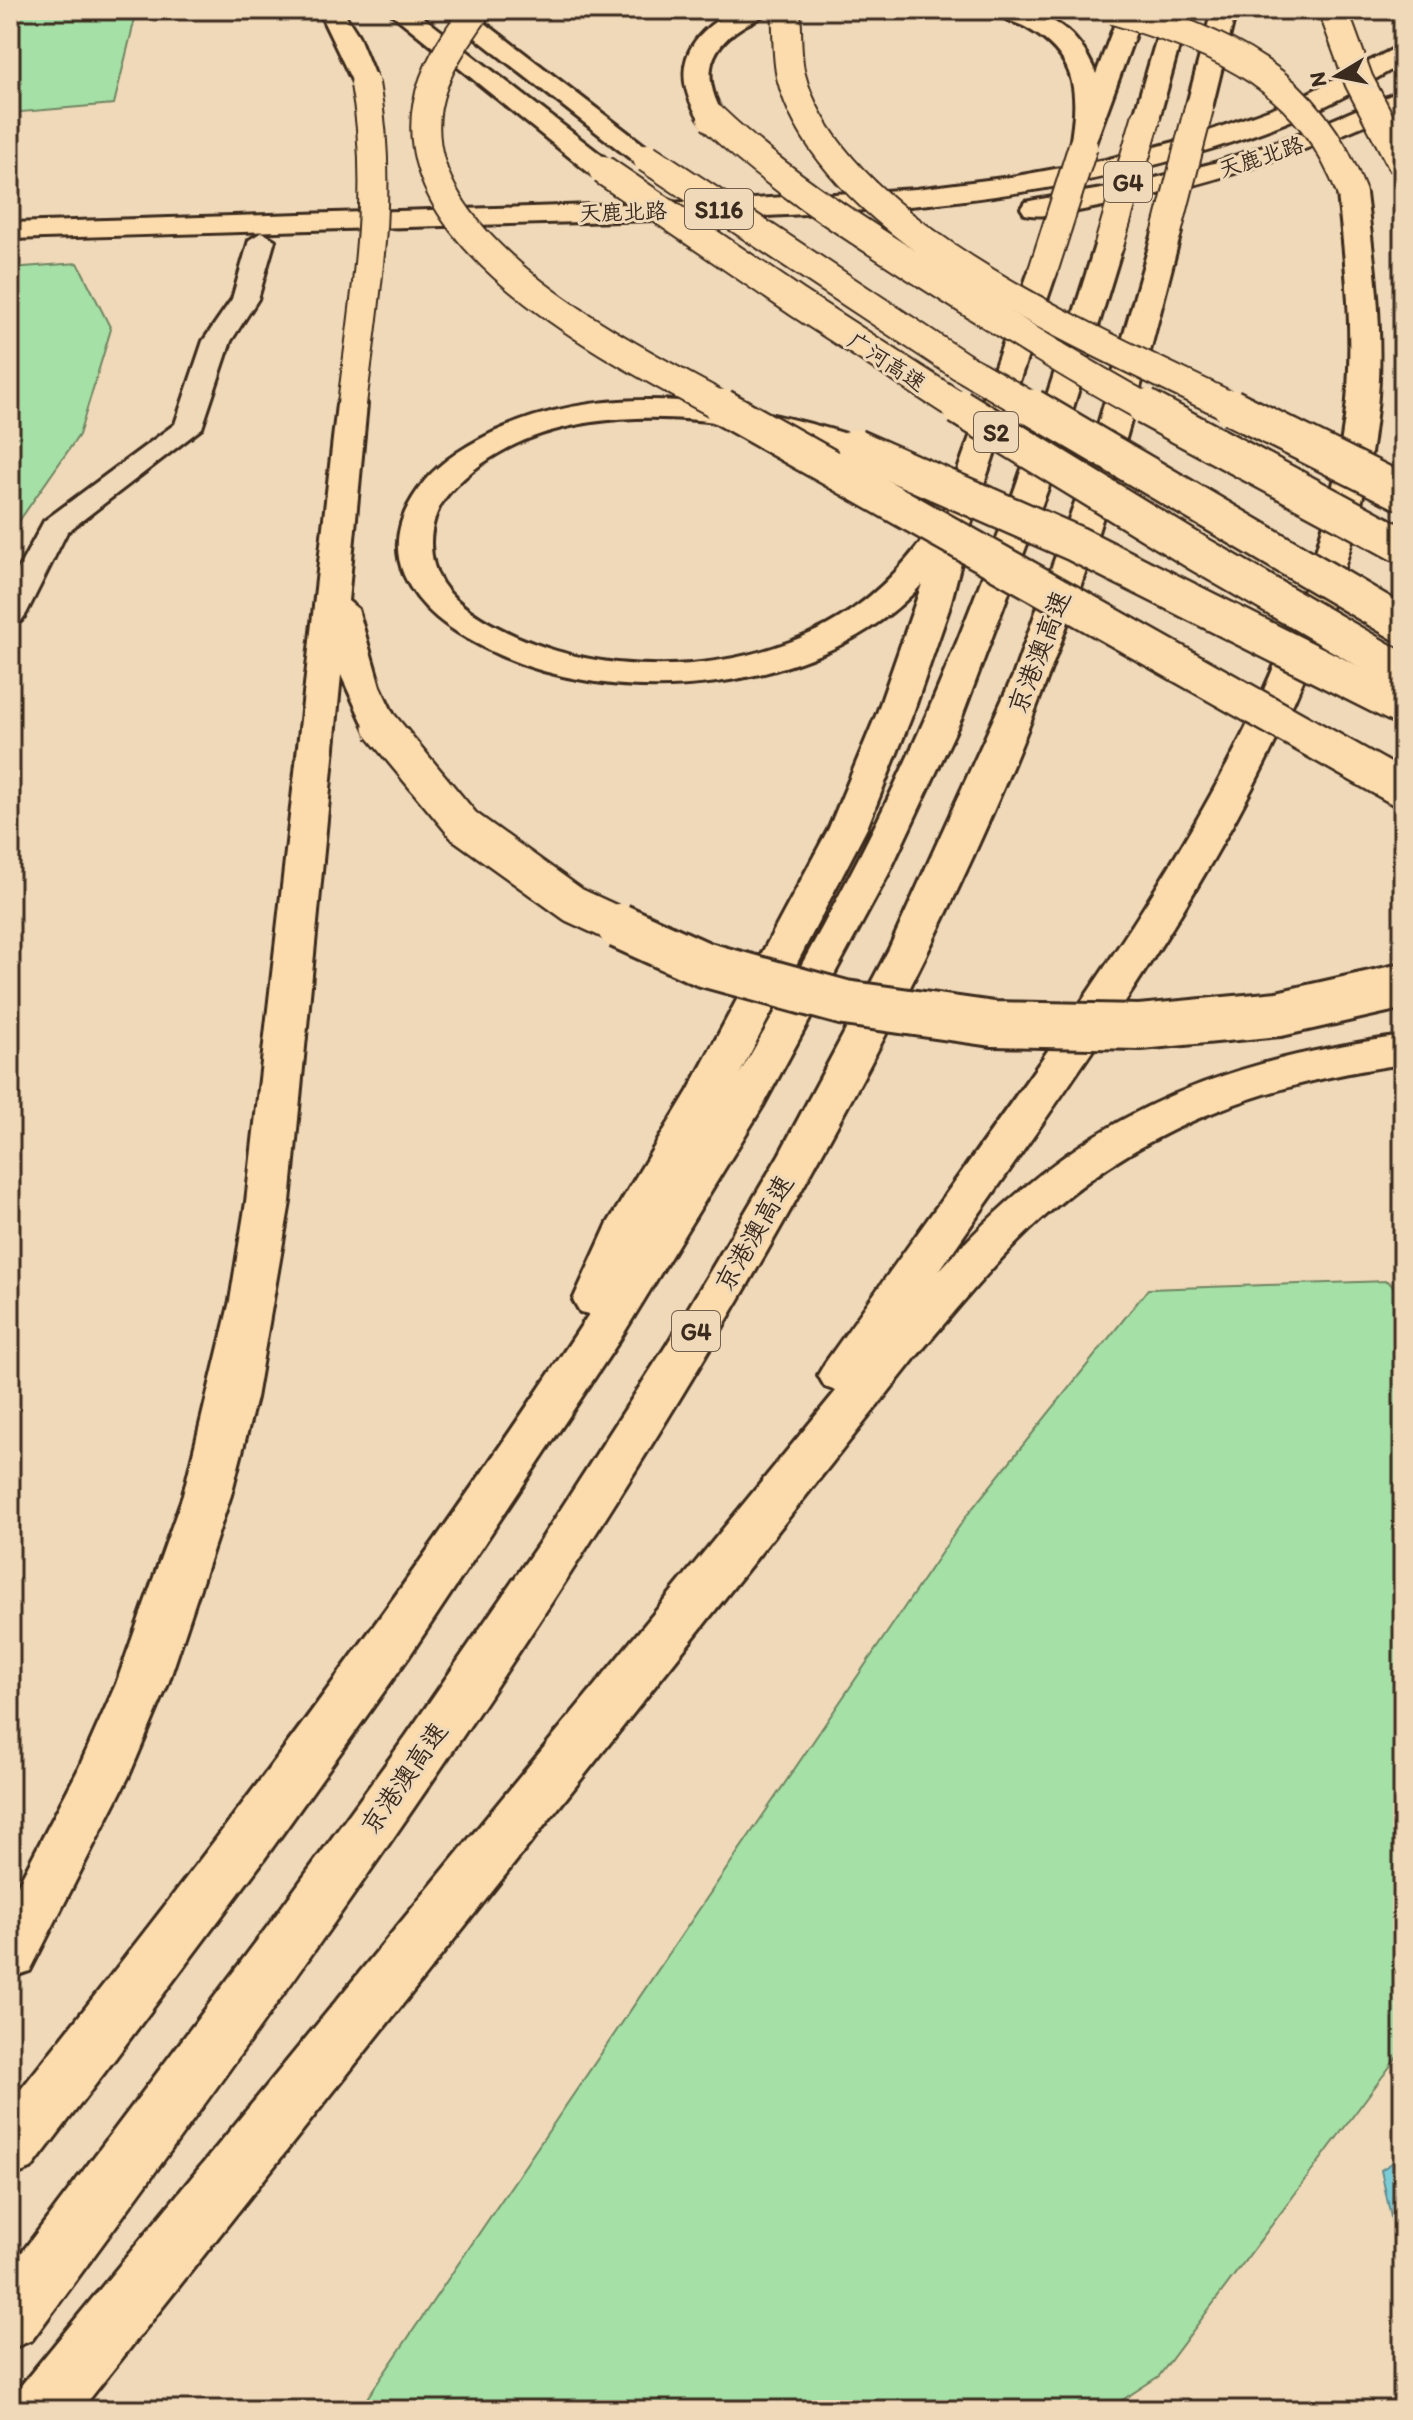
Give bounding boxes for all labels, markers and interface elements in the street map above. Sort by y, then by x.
north arrow [1297,36,1377,116]
text: N [1303,70,1332,89]
street label: 天鹿北路 [1215,131,1307,183]
road number: G4 [1104,162,1152,202]
road number: S116 [685,189,753,229]
street label: 天鹿北路 [579,197,667,227]
street label: 广河高速 [843,327,931,397]
road number: S2 [974,412,1018,452]
street label: 京港澳高速 [1001,586,1077,718]
street label: 京港澳高速 [708,1169,800,1297]
road number: G4 [672,1311,720,1351]
street label: 京港澳高速 [354,1716,454,1840]

